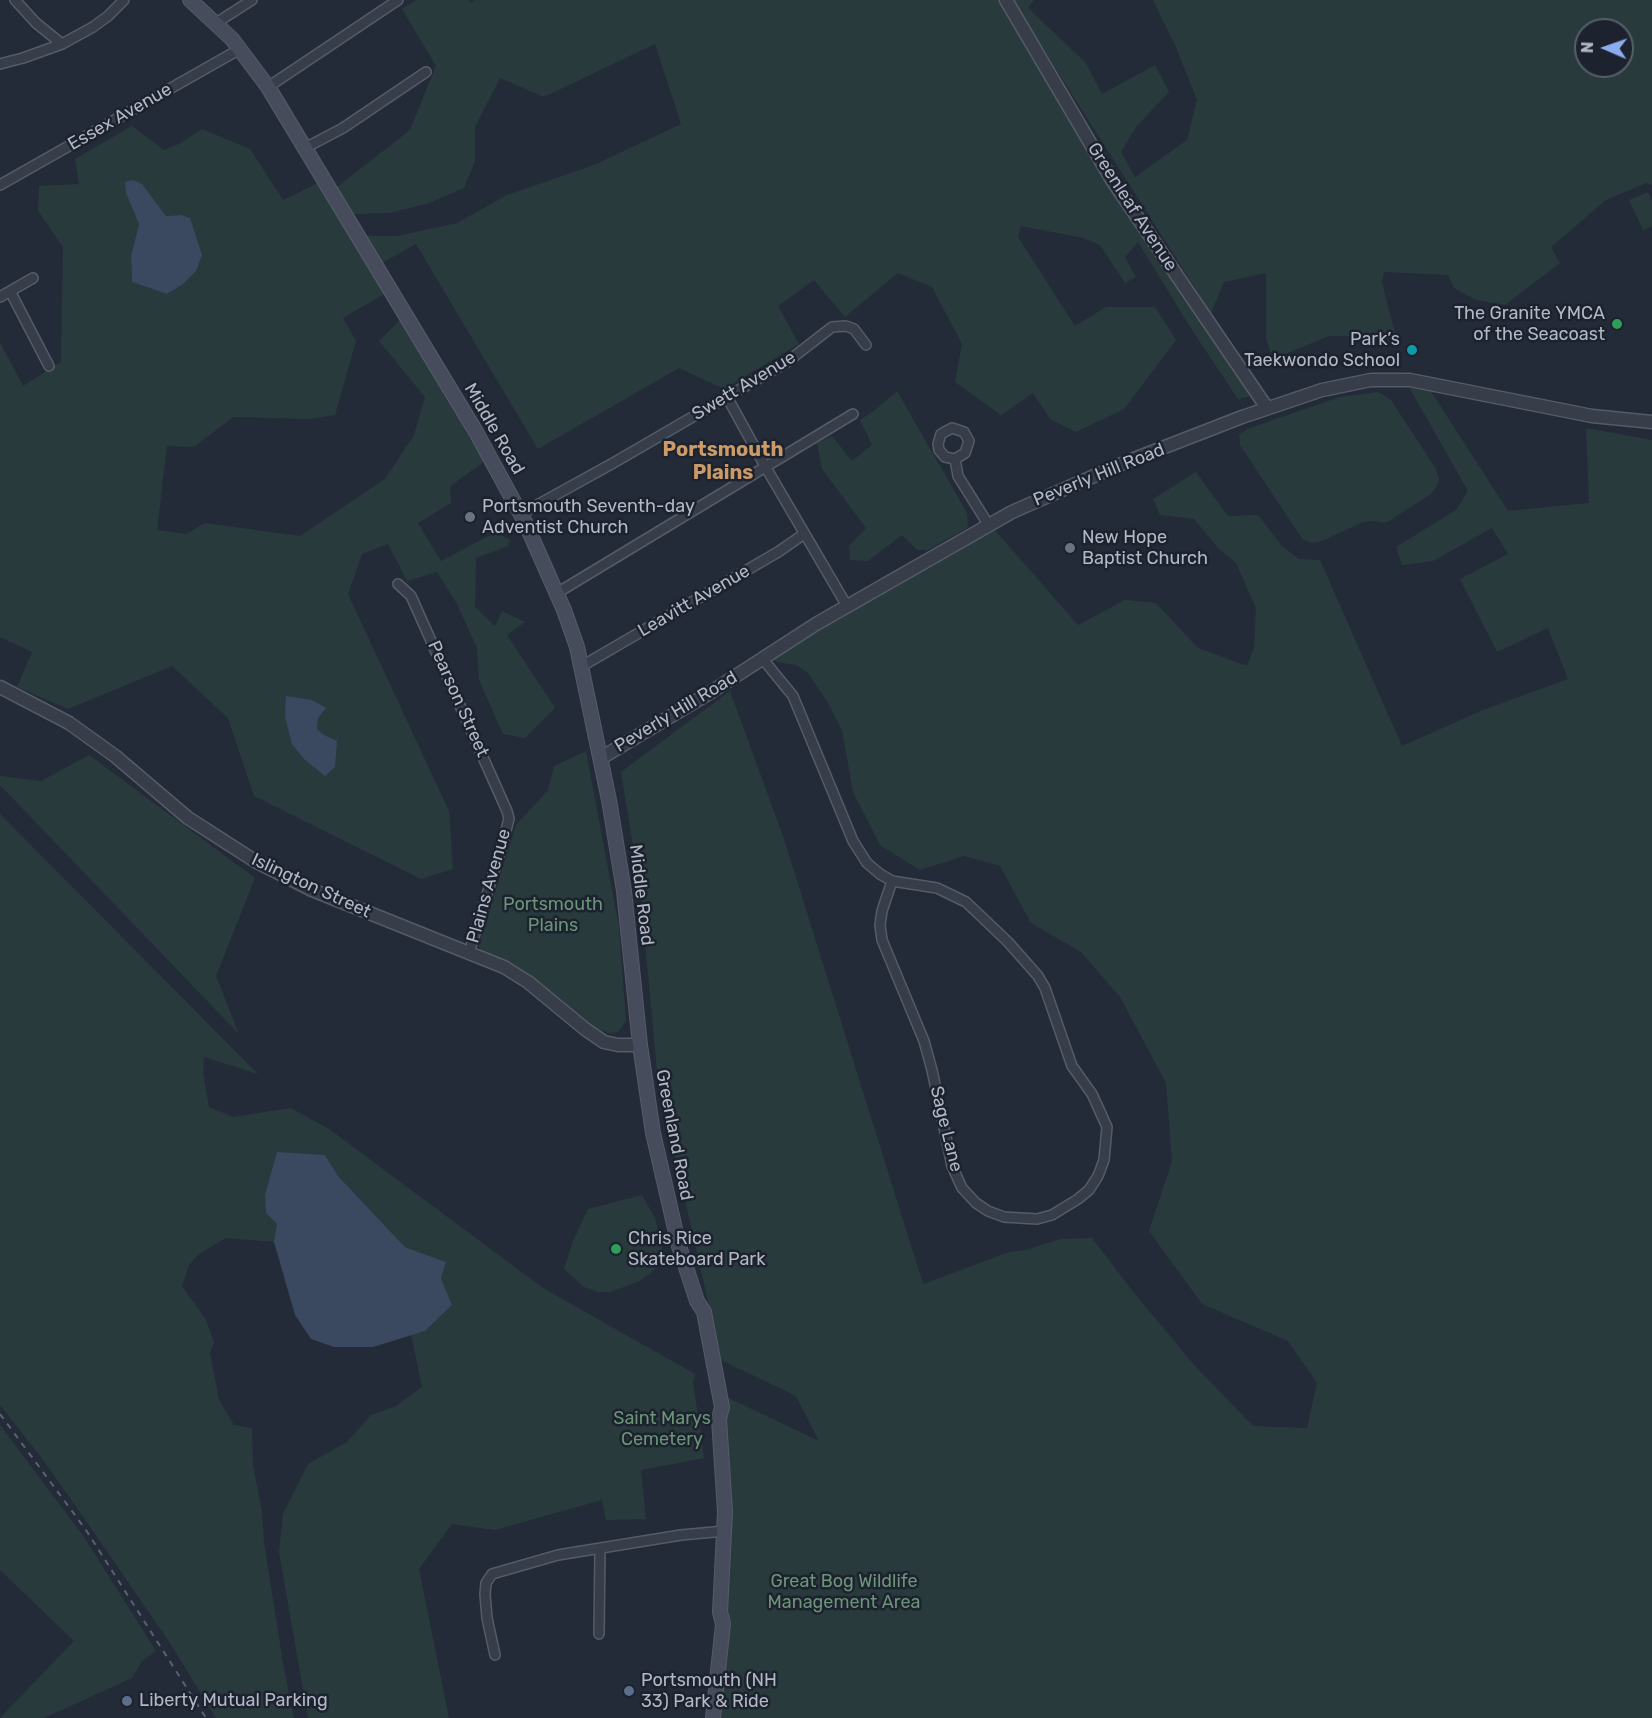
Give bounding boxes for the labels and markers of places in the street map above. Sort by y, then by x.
place label: The Granite YMCA of the Seacoast [1454,303,1605,346]
marker: The Granite YMCA of the Seacoast [1610,317,1624,331]
place label: Park’s Taekwondo School [1244,329,1400,372]
marker: Park’s Taekwondo School [1405,343,1419,357]
place label: Portsmouth Seventh-day Adventist Church [482,496,695,538]
marker: Portsmouth Seventh-day Adventist Church [463,510,477,524]
place label: New Hope Baptist Church [1082,527,1208,570]
marker: New Hope Baptist Church [1063,541,1077,555]
place label: Chris Rice Skateboard Park [628,1228,765,1270]
marker: Chris Rice Skateboard Park [609,1242,623,1256]
place label: Portsmouth (NH 33) Park & Ride [641,1670,777,1712]
marker: Portsmouth (NH 33) Park & Ride [622,1684,636,1698]
place label: Liberty Mutual Parking [139,1690,328,1712]
marker: Liberty Mutual Parking [120,1694,134,1708]

